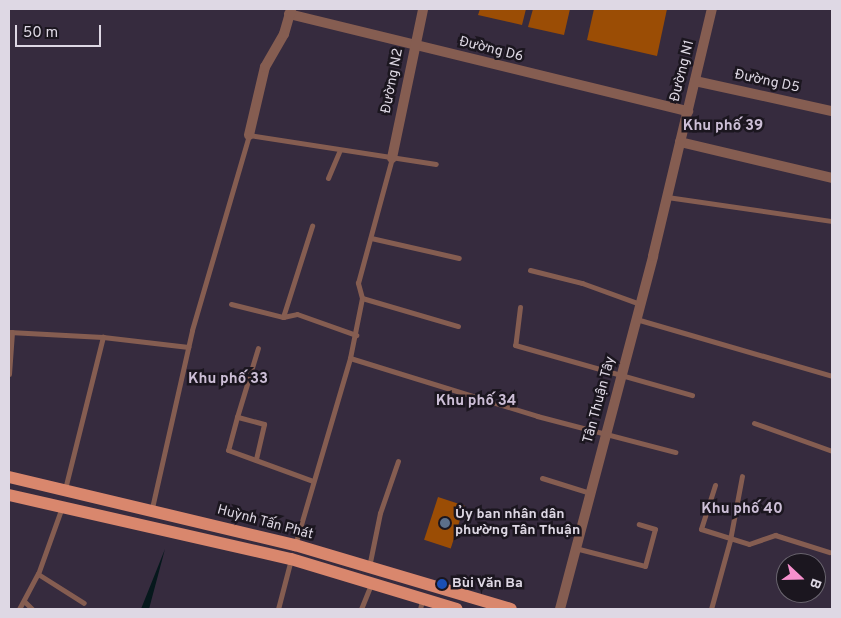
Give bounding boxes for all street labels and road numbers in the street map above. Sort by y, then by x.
street label: Đường D6 [457,34,525,66]
street label: Đường N1 [667,38,699,104]
street label: Đường N2 [378,47,408,115]
street label: Đường D5 [733,67,801,97]
street label: Tân Thuận Tây [580,354,620,446]
street label: Huỳnh Tấn Phát [215,502,315,544]

